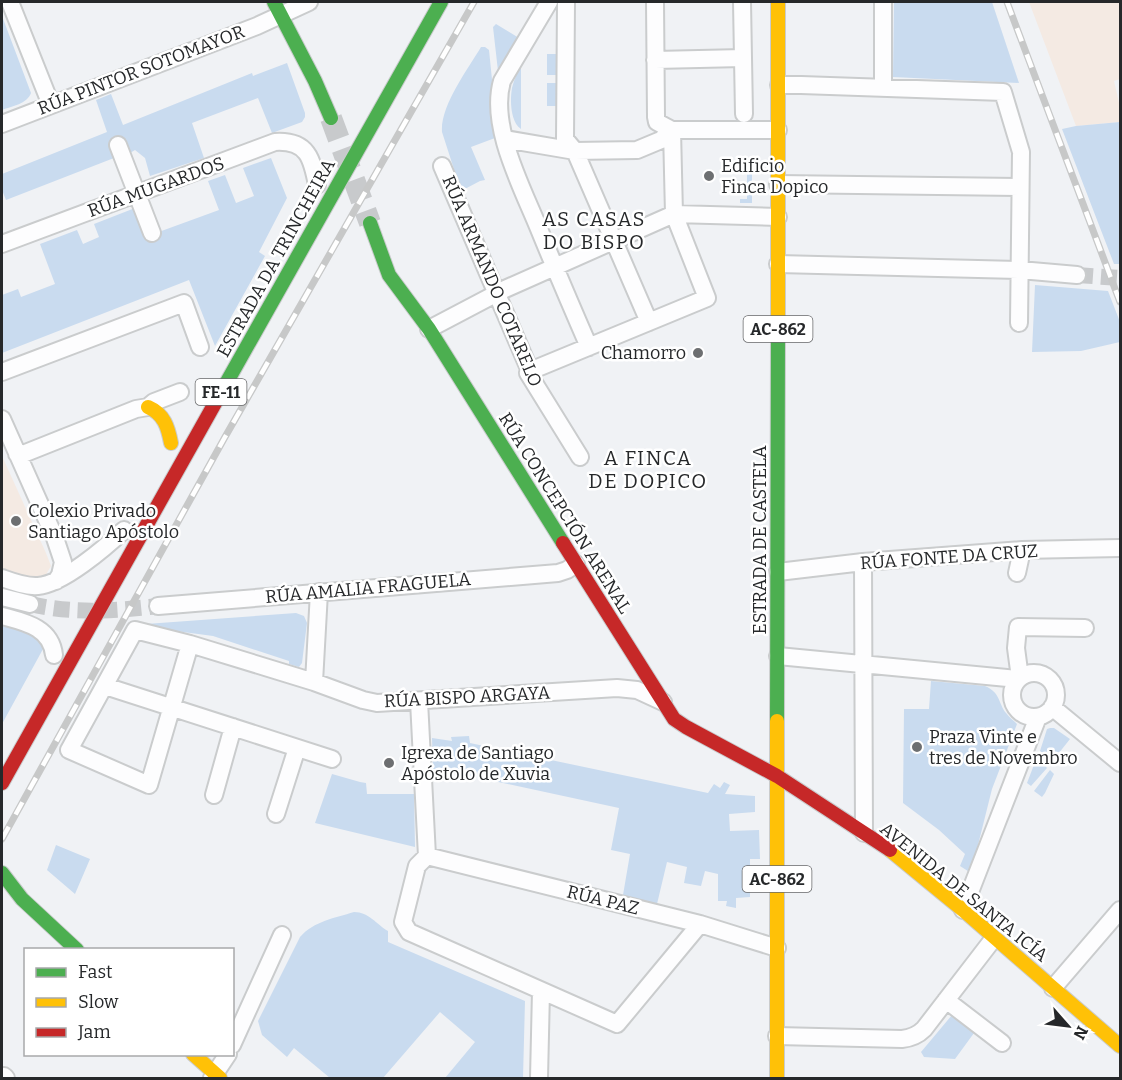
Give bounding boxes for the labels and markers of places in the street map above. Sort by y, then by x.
place label: Edificio Finca Dopico [721,155,828,198]
marker: Edificio Finca Dopico [702,169,716,183]
place label: Chamorro [601,342,686,364]
marker: Chamorro [691,346,705,360]
place label: Colexio Privado Santiago Apóstolo [28,500,179,543]
marker: Colexio Privado Santiago Apóstolo [9,514,23,528]
place label: Praza Vinte e tres de Novembro [929,726,1078,769]
marker: Praza Vinte e tres de Novembro [910,740,924,754]
place label: Igrexa de Santiago Apóstolo de Xuvia [401,742,554,785]
marker: Igrexa de Santiago Apóstolo de Xuvia [382,756,396,770]

